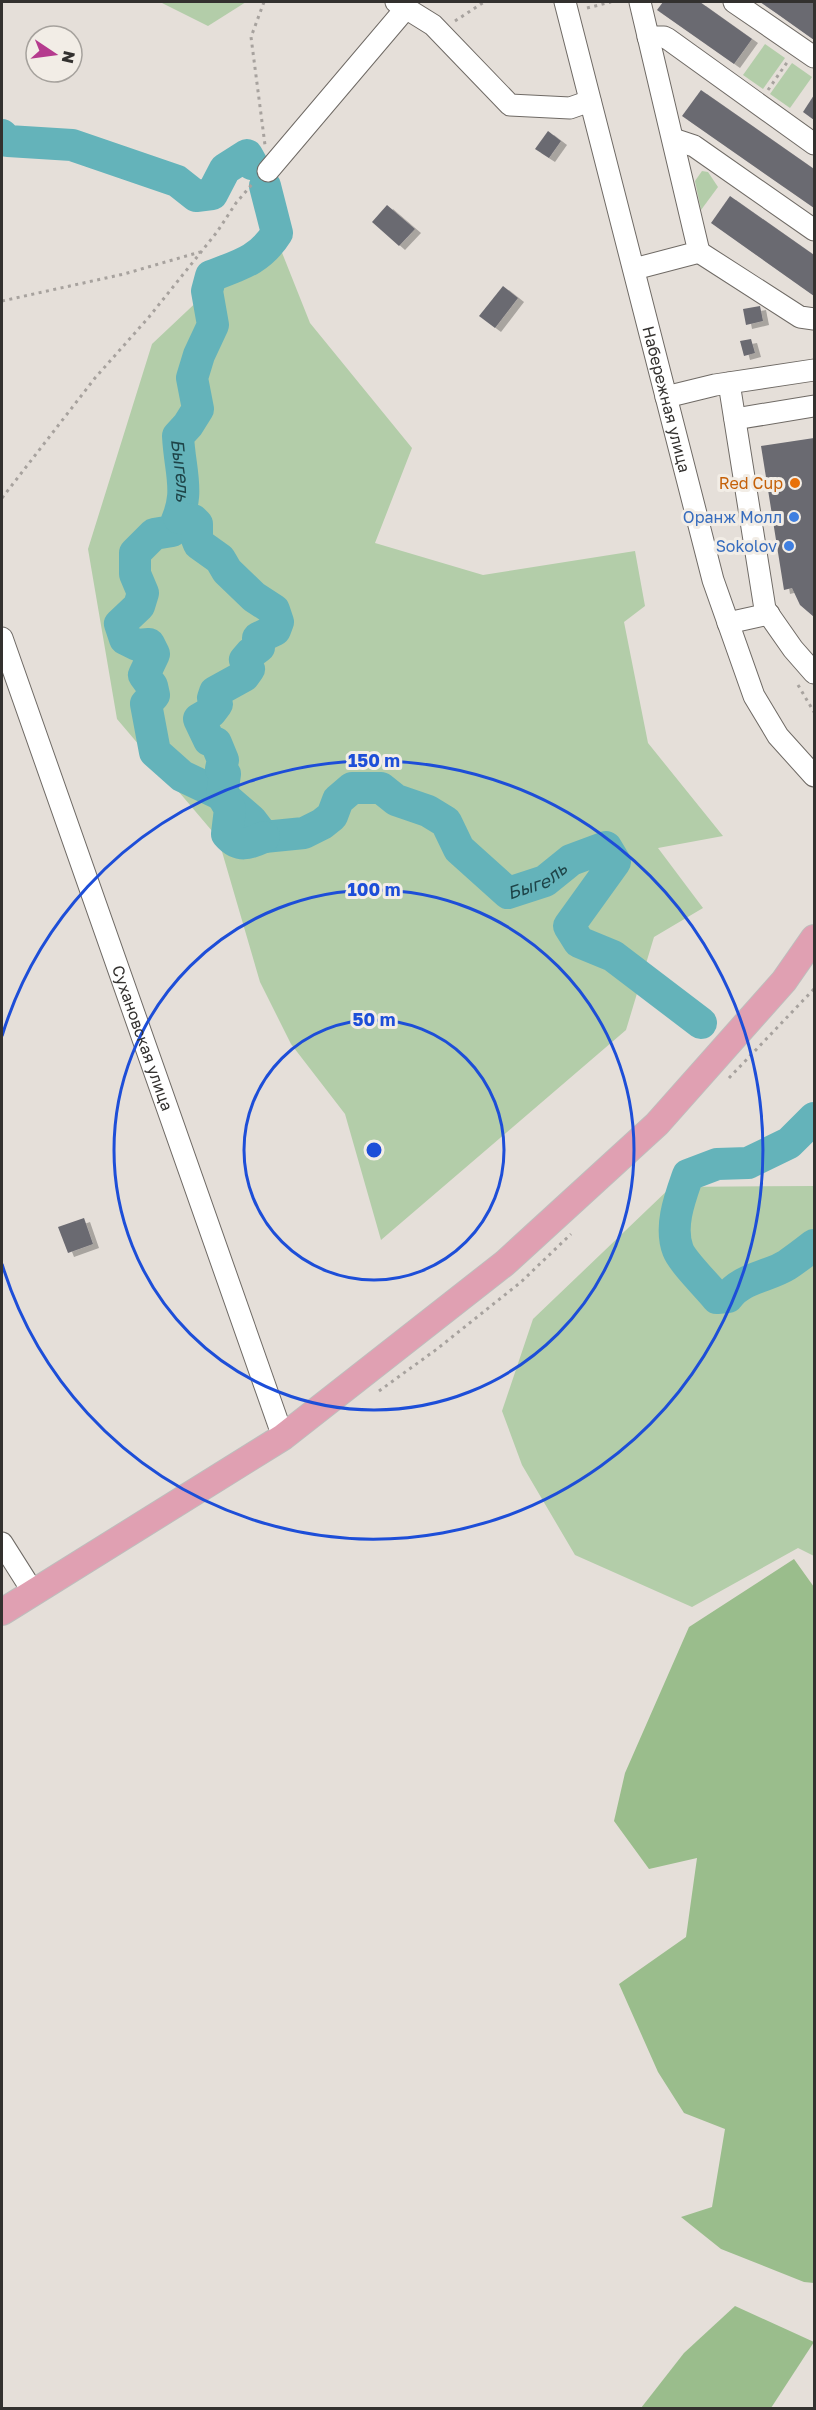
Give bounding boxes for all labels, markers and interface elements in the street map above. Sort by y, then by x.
north arrow [24,24,84,84]
text: N [58,49,80,66]
street label: Набережная улица [638,324,695,475]
water label: Быгель [167,438,195,503]
place label: Red Cup [719,473,783,493]
marker: Red Cup [788,476,802,490]
place label: Оранж Молл [683,507,782,527]
marker: Оранж Молл [787,510,801,524]
place label: Sokolov [716,536,777,556]
marker: Sokolov [782,539,796,553]
text: 150 m [348,749,400,771]
water label: Быгель [504,857,571,904]
text: 100 m [348,878,400,900]
street label: Сухановская улица [108,962,177,1113]
text: 50 m [353,1008,395,1030]
centre of rings [364,1140,384,1160]

